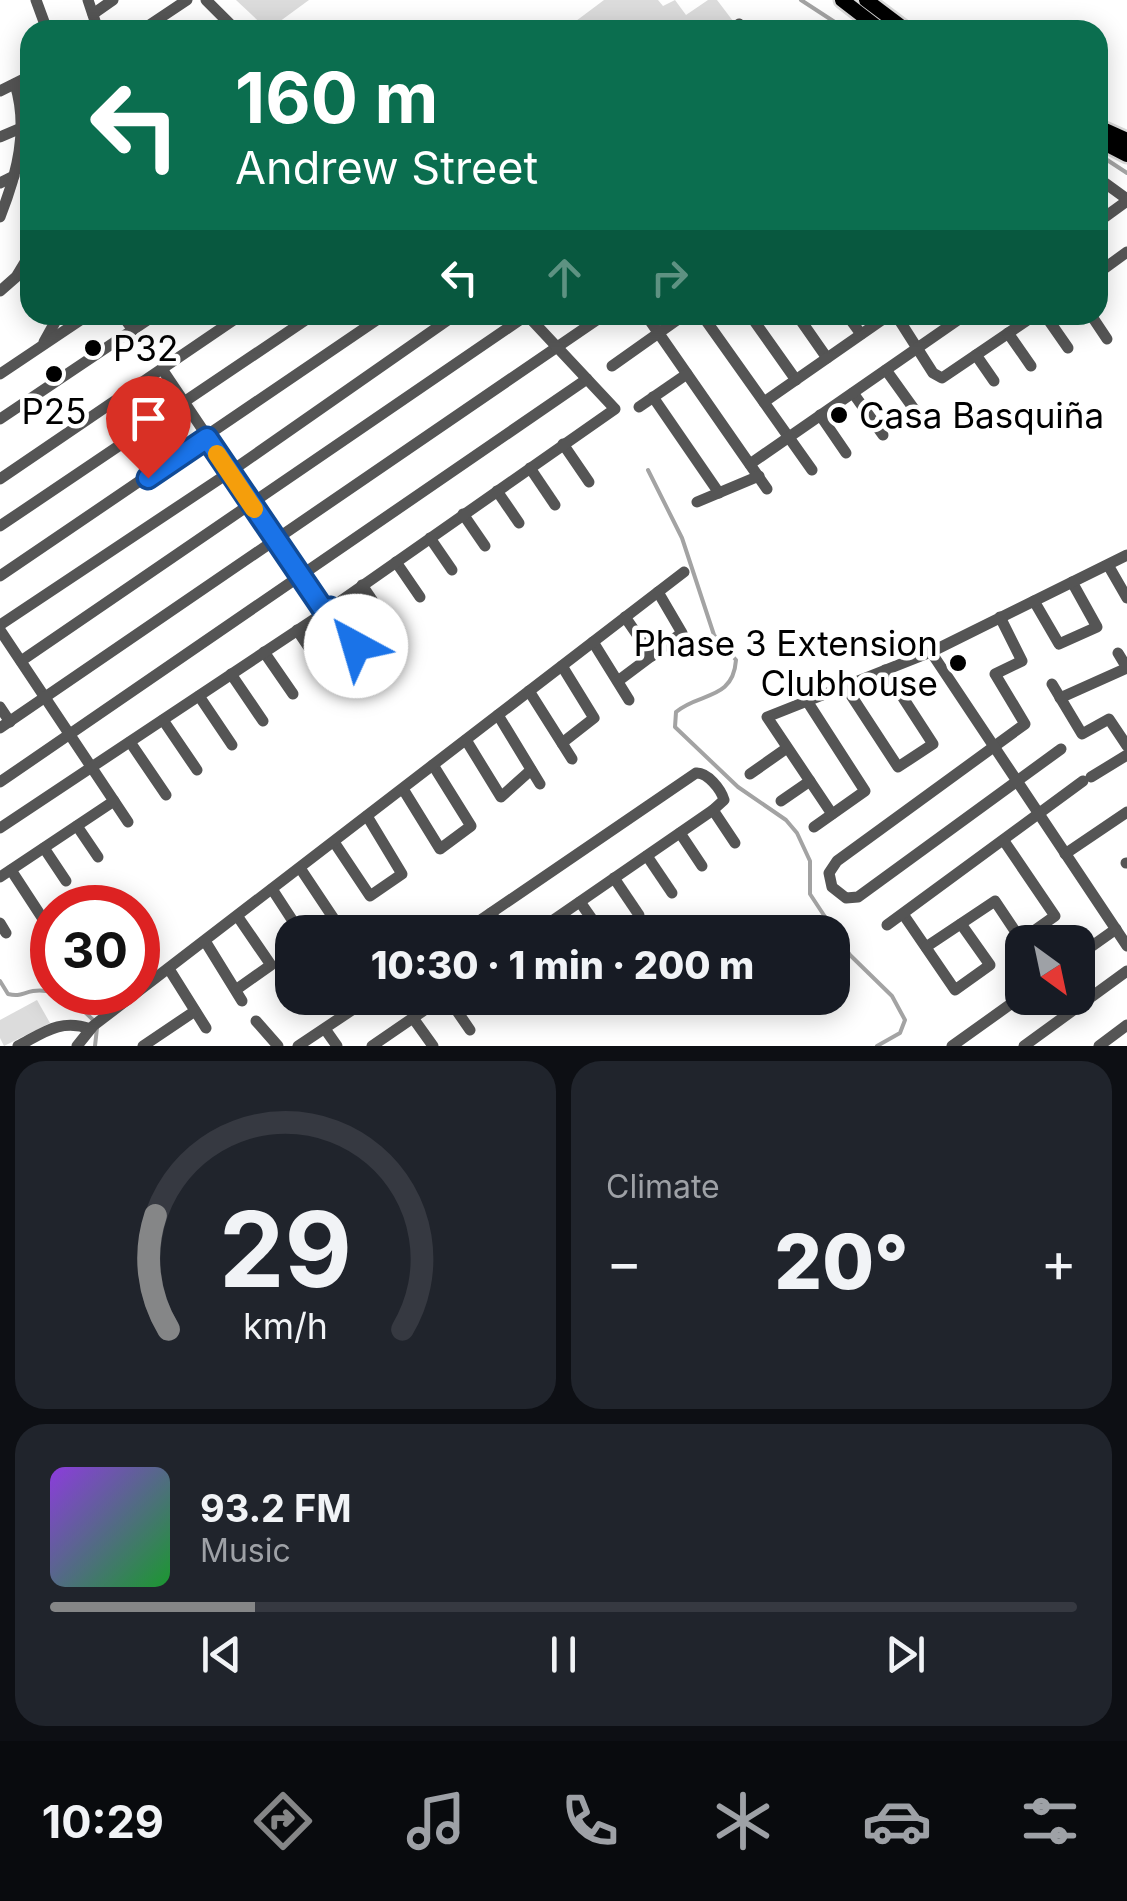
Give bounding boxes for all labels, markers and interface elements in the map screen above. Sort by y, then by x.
text: 160 m [235,55,438,140]
icon: left [70,60,200,190]
text: Andrew Street [235,140,538,195]
icon: left [432,250,487,305]
icon: ahead [537,250,592,305]
icon: right [642,250,697,305]
place label: P32 [113,327,178,369]
marker: P32 [82,337,104,359]
marker: P25 [43,363,65,385]
pin [106,376,191,479]
place label: P25 [22,390,86,432]
icon: arrive [121,391,176,446]
place label: Casa Basquiña [859,394,1104,436]
marker: Casa Basquiña [828,404,850,426]
position arrow [304,594,408,698]
place label: Phase 3 Extension Clubhouse [633,622,938,704]
marker: Phase 3 Extension Clubhouse [947,652,969,674]
speed limit sign: 30 [30,885,160,1015]
north arrow [1005,925,1095,1015]
map controls [1005,925,1095,1015]
text: 10:30 · 1 min · 200 m [371,942,754,988]
text: Climate [606,1167,720,1206]
text: 29 [219,1186,352,1312]
text: 20° [774,1216,909,1307]
text: − [606,1229,642,1295]
text: + [1041,1229,1077,1295]
text: km/h [243,1304,328,1348]
text: 93.2 FM [200,1485,352,1531]
text: Music [200,1531,291,1570]
icon: previous [194,1627,249,1682]
icon: pause [536,1627,591,1682]
icon: next [878,1627,933,1682]
icon: directions [248,1786,318,1856]
icon: music [401,1786,471,1856]
icon: phone [555,1786,625,1856]
icon: climate [708,1786,778,1856]
icon: car [862,1786,932,1856]
icon: filters [1015,1786,1085,1856]
text: 10:29 [42,1794,164,1849]

